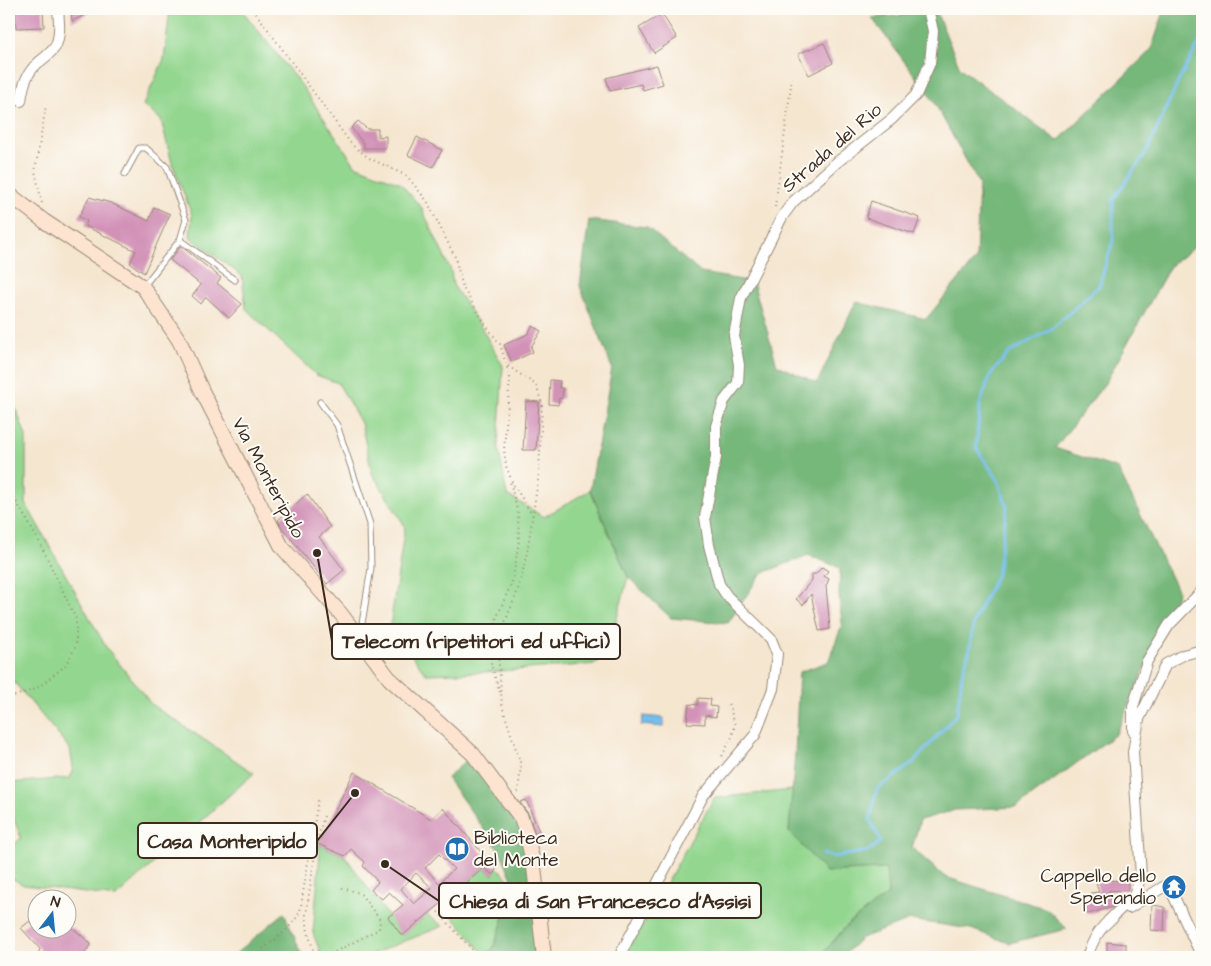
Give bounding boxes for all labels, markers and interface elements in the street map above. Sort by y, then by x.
street label: Strada del Rio [776,97,888,199]
street label: Via Monteripido [225,413,311,543]
callout: Telecom (ripetitori ed uffici) [332,624,620,659]
text: Telecom (ripetitori ed uffici) [341,628,610,656]
callout: Casa Monteripido [138,823,317,858]
place label: Biblioteca del Monte [474,825,558,874]
text: Casa Monteripido [148,828,307,856]
library icon: Biblioteca del Monte [444,836,470,862]
place label: Cappello dello Sperandio [1040,863,1156,912]
temple icon: Cappello dello Sperandio [1161,874,1187,900]
callout: Chiesa di San Francesco d'Assisi [439,883,761,918]
north arrow [28,888,78,938]
text: Chiesa di San Francesco d'Assisi [449,888,752,916]
text: N [48,892,62,913]

